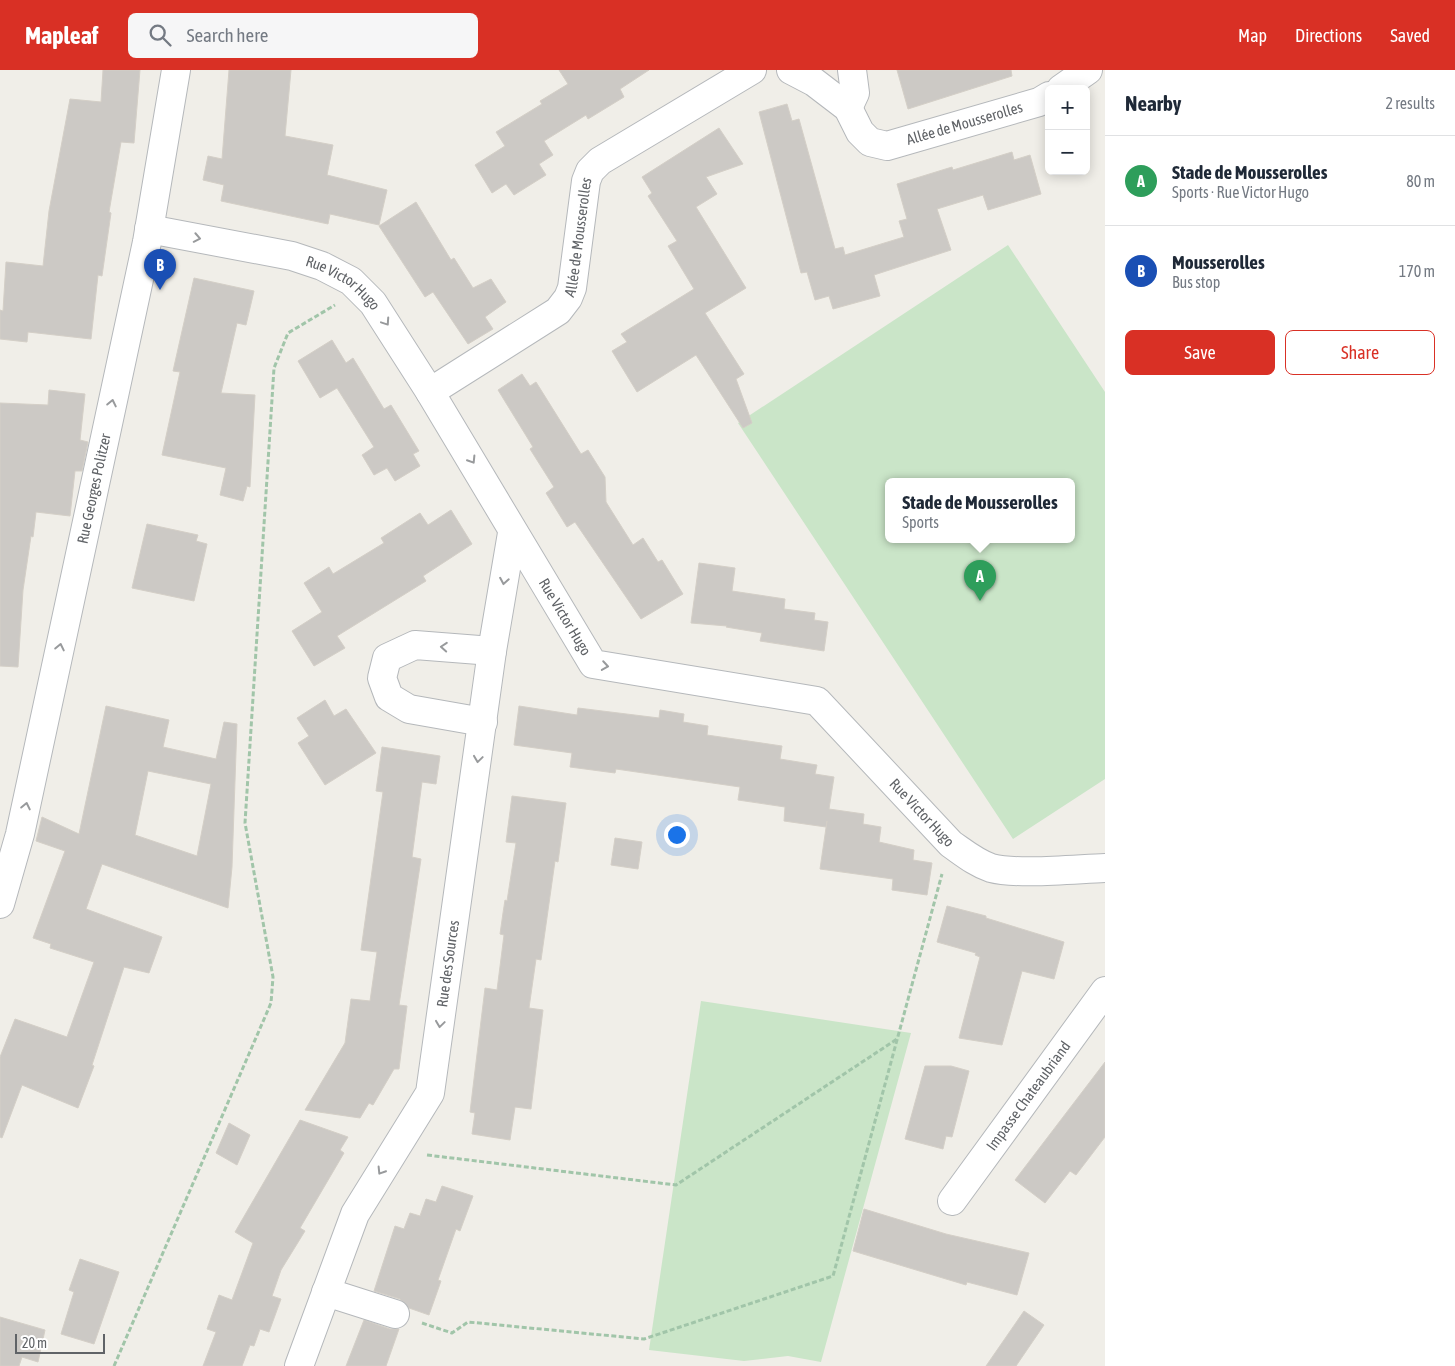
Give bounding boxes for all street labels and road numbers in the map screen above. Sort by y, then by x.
street label: Allée de Mousserolles [904,98,1024,148]
street label: Allée de Mousserolles [560,174,595,299]
street label: Rue Victor Hugo [304,252,384,313]
street label: Rue Georges Politzer [74,431,114,545]
street label: Rue Victor Hugo [536,575,595,658]
street label: Rue Victor Hugo [886,775,958,850]
street label: Rue des Sources [433,919,462,1008]
street label: Impasse Chateaubriand [983,1038,1074,1154]

